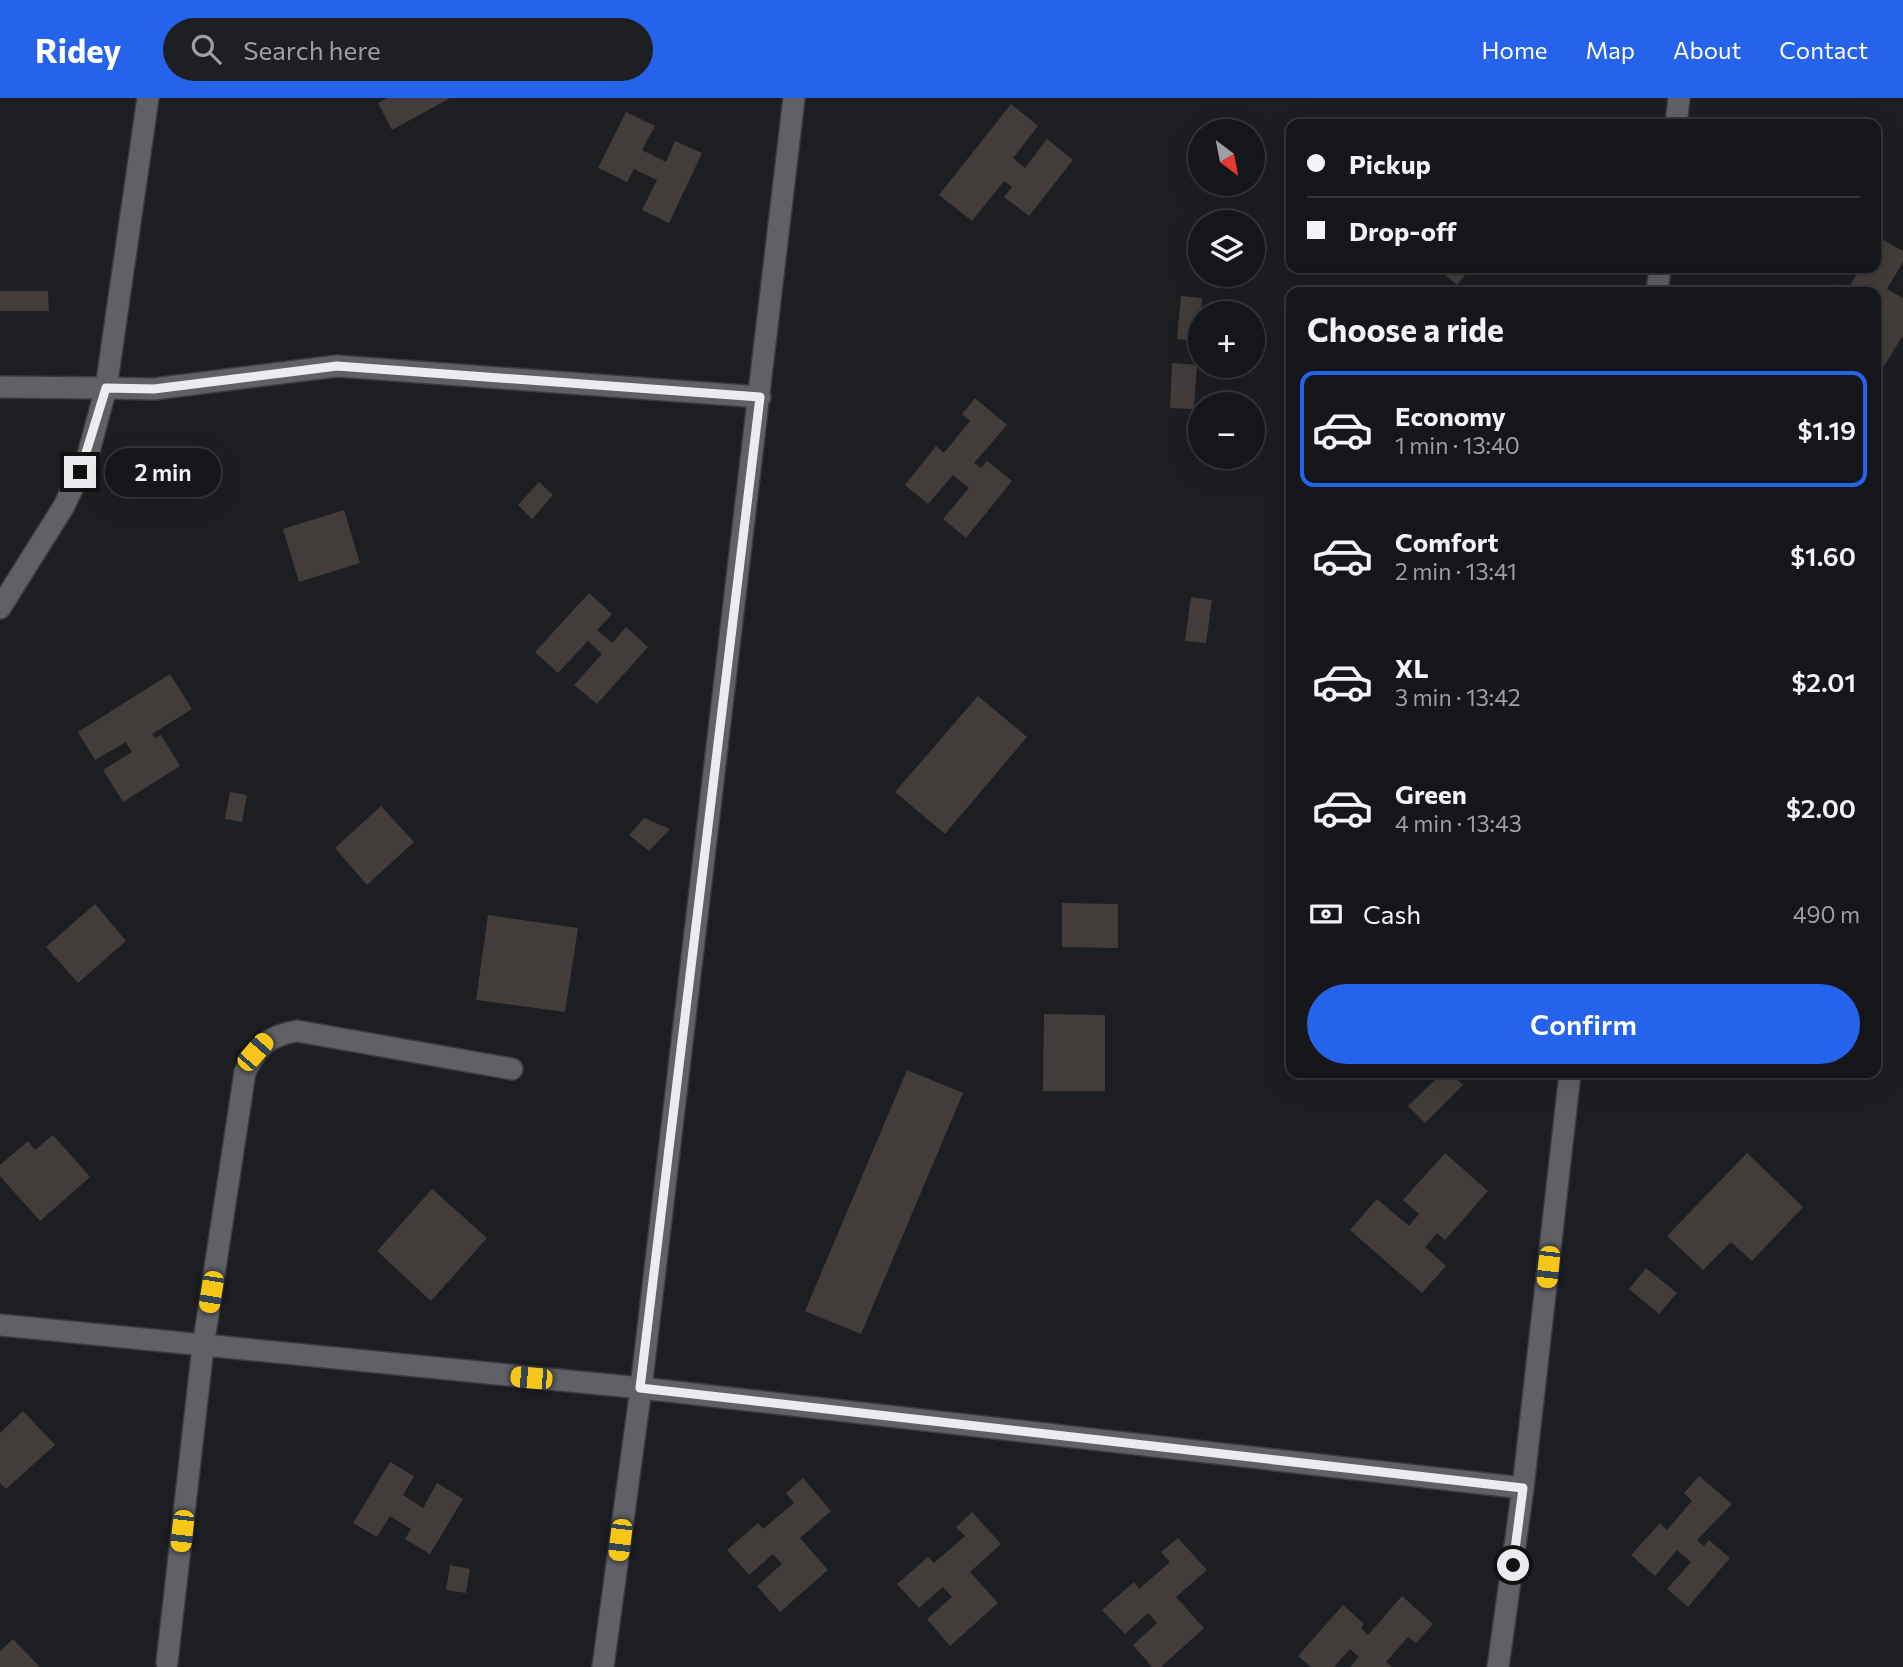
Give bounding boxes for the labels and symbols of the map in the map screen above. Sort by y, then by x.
north arrow [1188,119,1265,196]
callout: 2 min [104,448,220,496]
route end [64,456,96,488]
car [234,1029,277,1075]
car [1536,1245,1561,1289]
car [198,1270,225,1314]
car [510,1366,553,1390]
car [170,1509,195,1553]
car [608,1518,633,1562]
route start [1497,1549,1529,1581]

